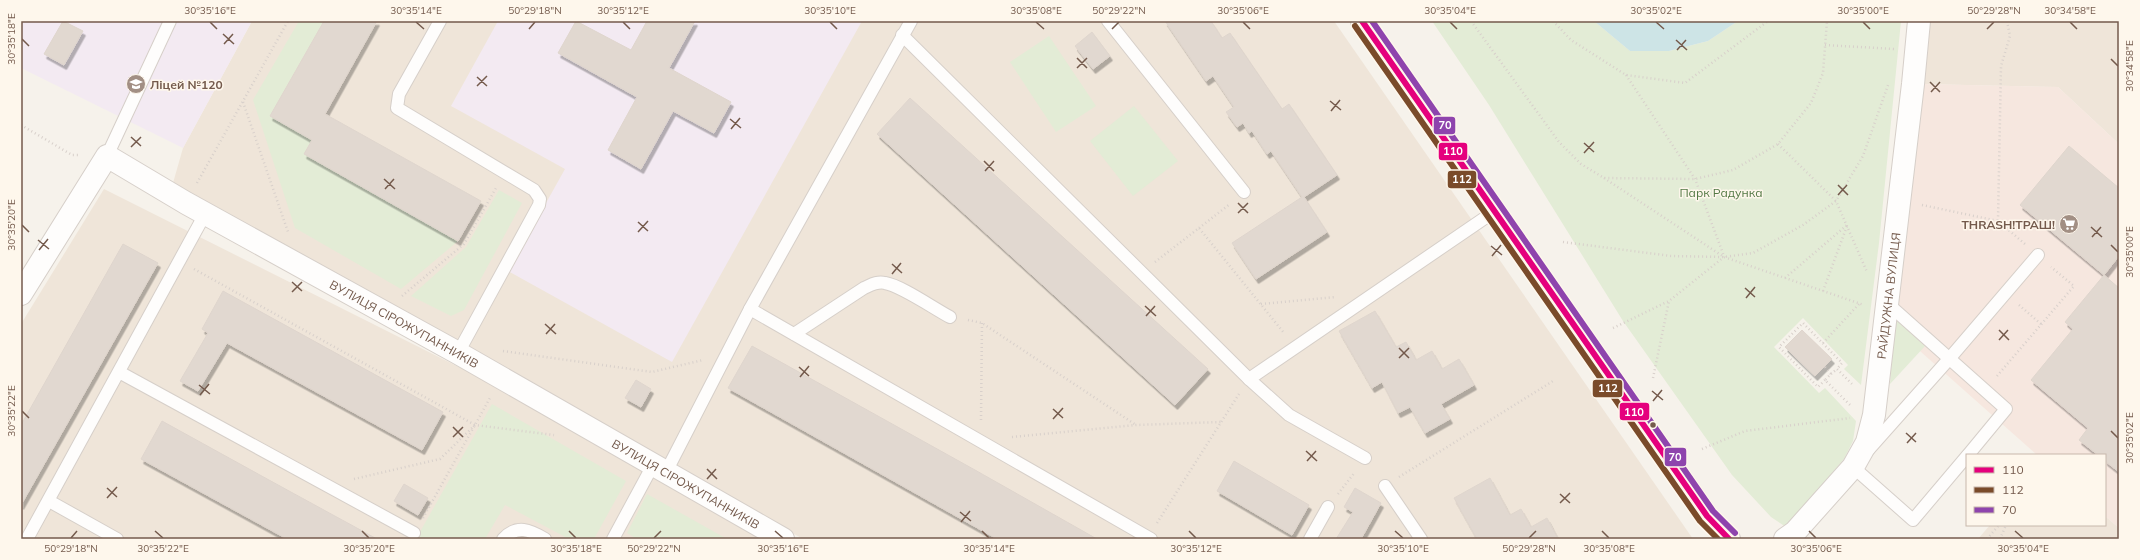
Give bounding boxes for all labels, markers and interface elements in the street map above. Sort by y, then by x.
text: 30°35'16"E [184,4,236,17]
text: 30°35'14"E [390,4,442,17]
text: 50°29'18"N [508,4,562,17]
text: 30°35'12"E [597,4,649,17]
text: 30°35'10"E [804,4,856,17]
text: 30°35'08"E [1010,4,1062,17]
text: 50°29'22"N [1092,4,1146,17]
text: 30°35'06"E [1217,4,1269,17]
text: 30°35'04"E [1424,4,1476,17]
text: 30°35'02"E [1630,4,1682,17]
text: 30°35'00"E [1837,4,1889,17]
text: 50°29'28"N [1967,4,2021,17]
text: 30°34'58"E [2044,4,2096,17]
text: 30°35'18"E [5,13,18,65]
text: 30°34'58"E [2123,40,2136,92]
school or university icon: Ліцей №120 [125,73,147,95]
place label: Ліцей №120 [150,77,223,92]
line badge: 70 [1433,116,1456,135]
text: 70 [1438,118,1452,132]
line badge: 110 [1438,142,1468,161]
text: 110 [1443,144,1463,158]
line badge: 112 [1447,170,1477,189]
text: 112 [1452,172,1472,186]
park label: Парк Радунка [1679,185,1763,200]
text: 30°35'20"E [5,199,18,251]
supermarket icon: ТHRASH!ТРАШ! [2058,213,2080,235]
place label: ТHRASH!ТРАШ! [1961,217,2055,232]
text: 30°35'00"E [2123,226,2136,278]
street label: РАЙДУЖНА ВУЛИЦЯ [1873,232,1903,360]
street label: ВУЛИЦЯ СІРОЖУПАННИКІВ [327,276,481,371]
line badge: 112 [1592,379,1623,398]
text: 112 [1598,381,1618,395]
text: 30°35'22"E [5,385,18,437]
line badge: 110 [1619,402,1650,421]
text: 110 [1624,405,1644,419]
text: 30°35'02"E [2123,412,2136,464]
unlabelled marker [1648,420,1658,430]
street label: ВУЛИЦЯ СІРОЖУПАННИКІВ [610,435,763,532]
line badge: 70 [1664,447,1687,467]
text: 70 [1668,450,1682,464]
legend [1966,454,2106,526]
text: 110 [2002,462,2024,477]
text: 112 [2002,482,2024,497]
text: 70 [2002,502,2016,517]
text: 50°29'18"N [44,542,98,555]
text: 30°35'22"E [137,542,189,555]
text: 30°35'20"E [343,542,395,555]
text: 30°35'18"E [550,542,602,555]
text: 50°29'22"N [627,542,681,555]
text: 30°35'16"E [757,542,809,555]
text: 30°35'14"E [963,542,1015,555]
text: 30°35'12"E [1170,542,1222,555]
text: 30°35'10"E [1377,542,1429,555]
text: 50°29'28"N [1502,542,1556,555]
text: 30°35'08"E [1583,542,1635,555]
text: 30°35'06"E [1790,542,1842,555]
text: 30°35'04"E [1997,542,2049,555]

